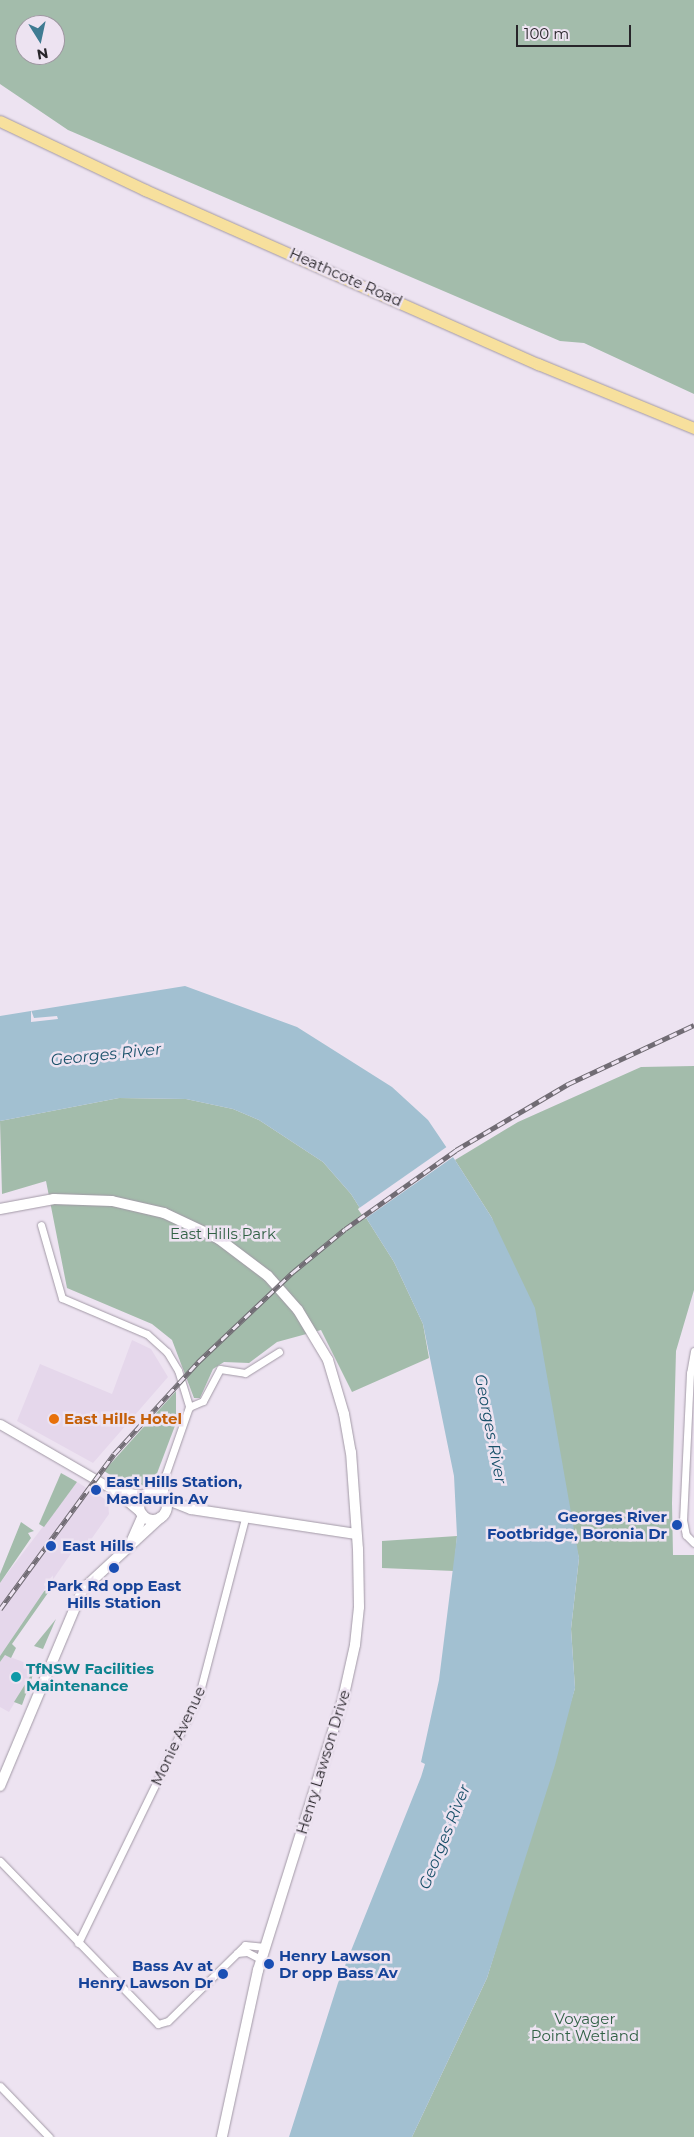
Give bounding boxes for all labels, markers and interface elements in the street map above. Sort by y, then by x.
north arrow [15,15,65,65]
scale bar [519,15,634,47]
text: 100 m [524,24,569,43]
text: N [35,44,50,64]
street label: Heathcote Road [287,244,405,310]
water label: Georges River [50,1040,162,1070]
park label: East Hills Park [170,1225,276,1243]
water label: Georges River [470,1373,510,1485]
place label: East Hills Hotel [64,1410,182,1428]
marker: East Hills Hotel [48,1413,60,1425]
place label: East Hills Station, Maclaurin Av [106,1472,242,1507]
marker: East Hills Station, Maclaurin Av [90,1484,102,1496]
place label: Georges River Footbridge, Boronia Dr [487,1507,667,1542]
marker: Georges River Footbridge, Boronia Dr [671,1519,683,1531]
place label: East Hills [62,1537,134,1555]
marker: East Hills [44,1539,58,1553]
marker: Park Rd opp East Hills Station [108,1562,120,1574]
place label: Park Rd opp East Hills Station [47,1576,181,1611]
place label: TfNSW Facilities Maintenance [26,1659,154,1694]
marker: TfNSW Facilities Maintenance [10,1671,22,1683]
street label: Monie Avenue [147,1683,209,1789]
street label: Henry Lawson Drive [292,1688,354,1836]
water label: Georges River [415,1782,475,1892]
place label: Henry Lawson Dr opp Bass Av [279,1946,398,1981]
place label: Bass Av at Henry Lawson Dr [78,1956,213,1991]
marker: Henry Lawson Dr opp Bass Av [263,1958,275,1970]
marker: Bass Av at Henry Lawson Dr [217,1968,229,1980]
park label: Voyager Point Wetland [531,2009,639,2044]

